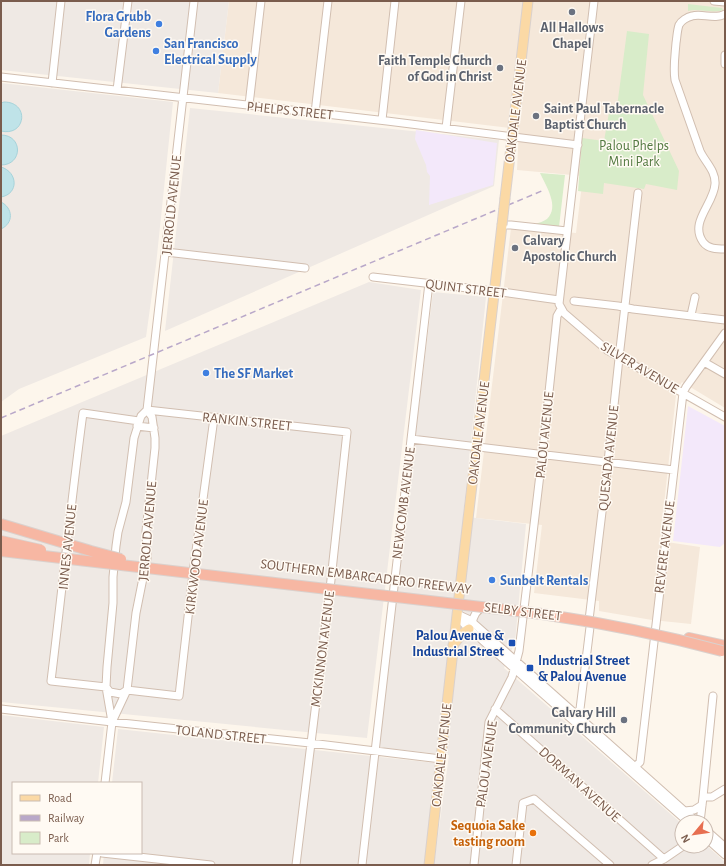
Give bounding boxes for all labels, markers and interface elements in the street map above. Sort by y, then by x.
marker: All Hallows Chapel [567,7,577,17]
place label: Flora Grubb Gardens [85,10,151,40]
marker: Flora Grubb Gardens [154,19,164,29]
place label: All Hallows Chapel [540,21,604,51]
place label: San Francisco Electrical Supply [164,37,257,67]
marker: San Francisco Electrical Supply [151,46,161,56]
place label: Faith Temple Church of God in Christ [378,54,492,84]
street label: OAKDALE AVENUE [503,59,529,163]
marker: Faith Temple Church of God in Christ [495,63,505,73]
street label: PHELPS STREET [246,99,334,123]
place label: Saint Paul Tabernacle Baptist Church [544,102,664,132]
marker: Saint Paul Tabernacle Baptist Church [531,111,541,121]
park label: Palou Phelps Mini Park [599,139,669,169]
street label: JERROLD AVENUE [160,154,184,256]
place label: Calvary Apostolic Church [523,234,617,264]
marker: Calvary Apostolic Church [510,243,520,253]
street label: QUINT STREET [425,277,507,301]
street label: SILVER AVENUE [598,339,681,397]
place label: The SF Market [214,367,293,381]
marker: The SF Market [201,368,211,378]
street label: OAKDALE AVENUE [466,381,492,485]
street label: PALOU AVENUE [533,391,557,479]
street label: QUESADA AVENUE [596,404,622,512]
street label: RANKIN STREET [201,410,293,434]
street label: NEWCOMB AVENUE [390,446,418,560]
street label: JERROLD AVENUE [137,480,159,582]
street label: KIRKWOOD AVENUE [183,499,211,615]
street label: REVERE AVENUE [652,500,678,594]
street label: INNES AVENUE [57,503,79,591]
street label: SOUTHERN EMBARCADERO FREEWAY [260,557,473,597]
place label: Sunbelt Rentals [500,574,588,588]
marker: Sunbelt Rentals [487,575,497,585]
street label: MCKINNON AVENUE [309,590,337,708]
street label: SELBY STREET [483,600,562,624]
place label: Palou Avenue & Industrial Street [412,629,504,659]
marker: Palou Avenue & Industrial Street [507,638,517,648]
place label: Industrial Street & Palou Avenue [538,654,630,684]
marker: Industrial Street & Palou Avenue [525,663,535,673]
street label: OAKDALE AVENUE [430,703,454,807]
place label: Calvary Hill Community Church [509,706,616,736]
marker: Calvary Hill Community Church [619,715,629,725]
street label: PALOU AVENUE [474,720,500,808]
street label: TOLAND STREET [175,723,267,747]
street label: DORMAN AVENUE [536,745,623,825]
legend [12,782,142,854]
text: Road [48,792,72,804]
text: Railway [48,812,84,825]
north arrow [674,814,714,854]
place label: Sequoia Sake tasting room [451,819,525,849]
marker: Sequoia Sake tasting room [528,828,538,838]
text: Park [48,832,69,844]
text: N [679,833,692,845]

